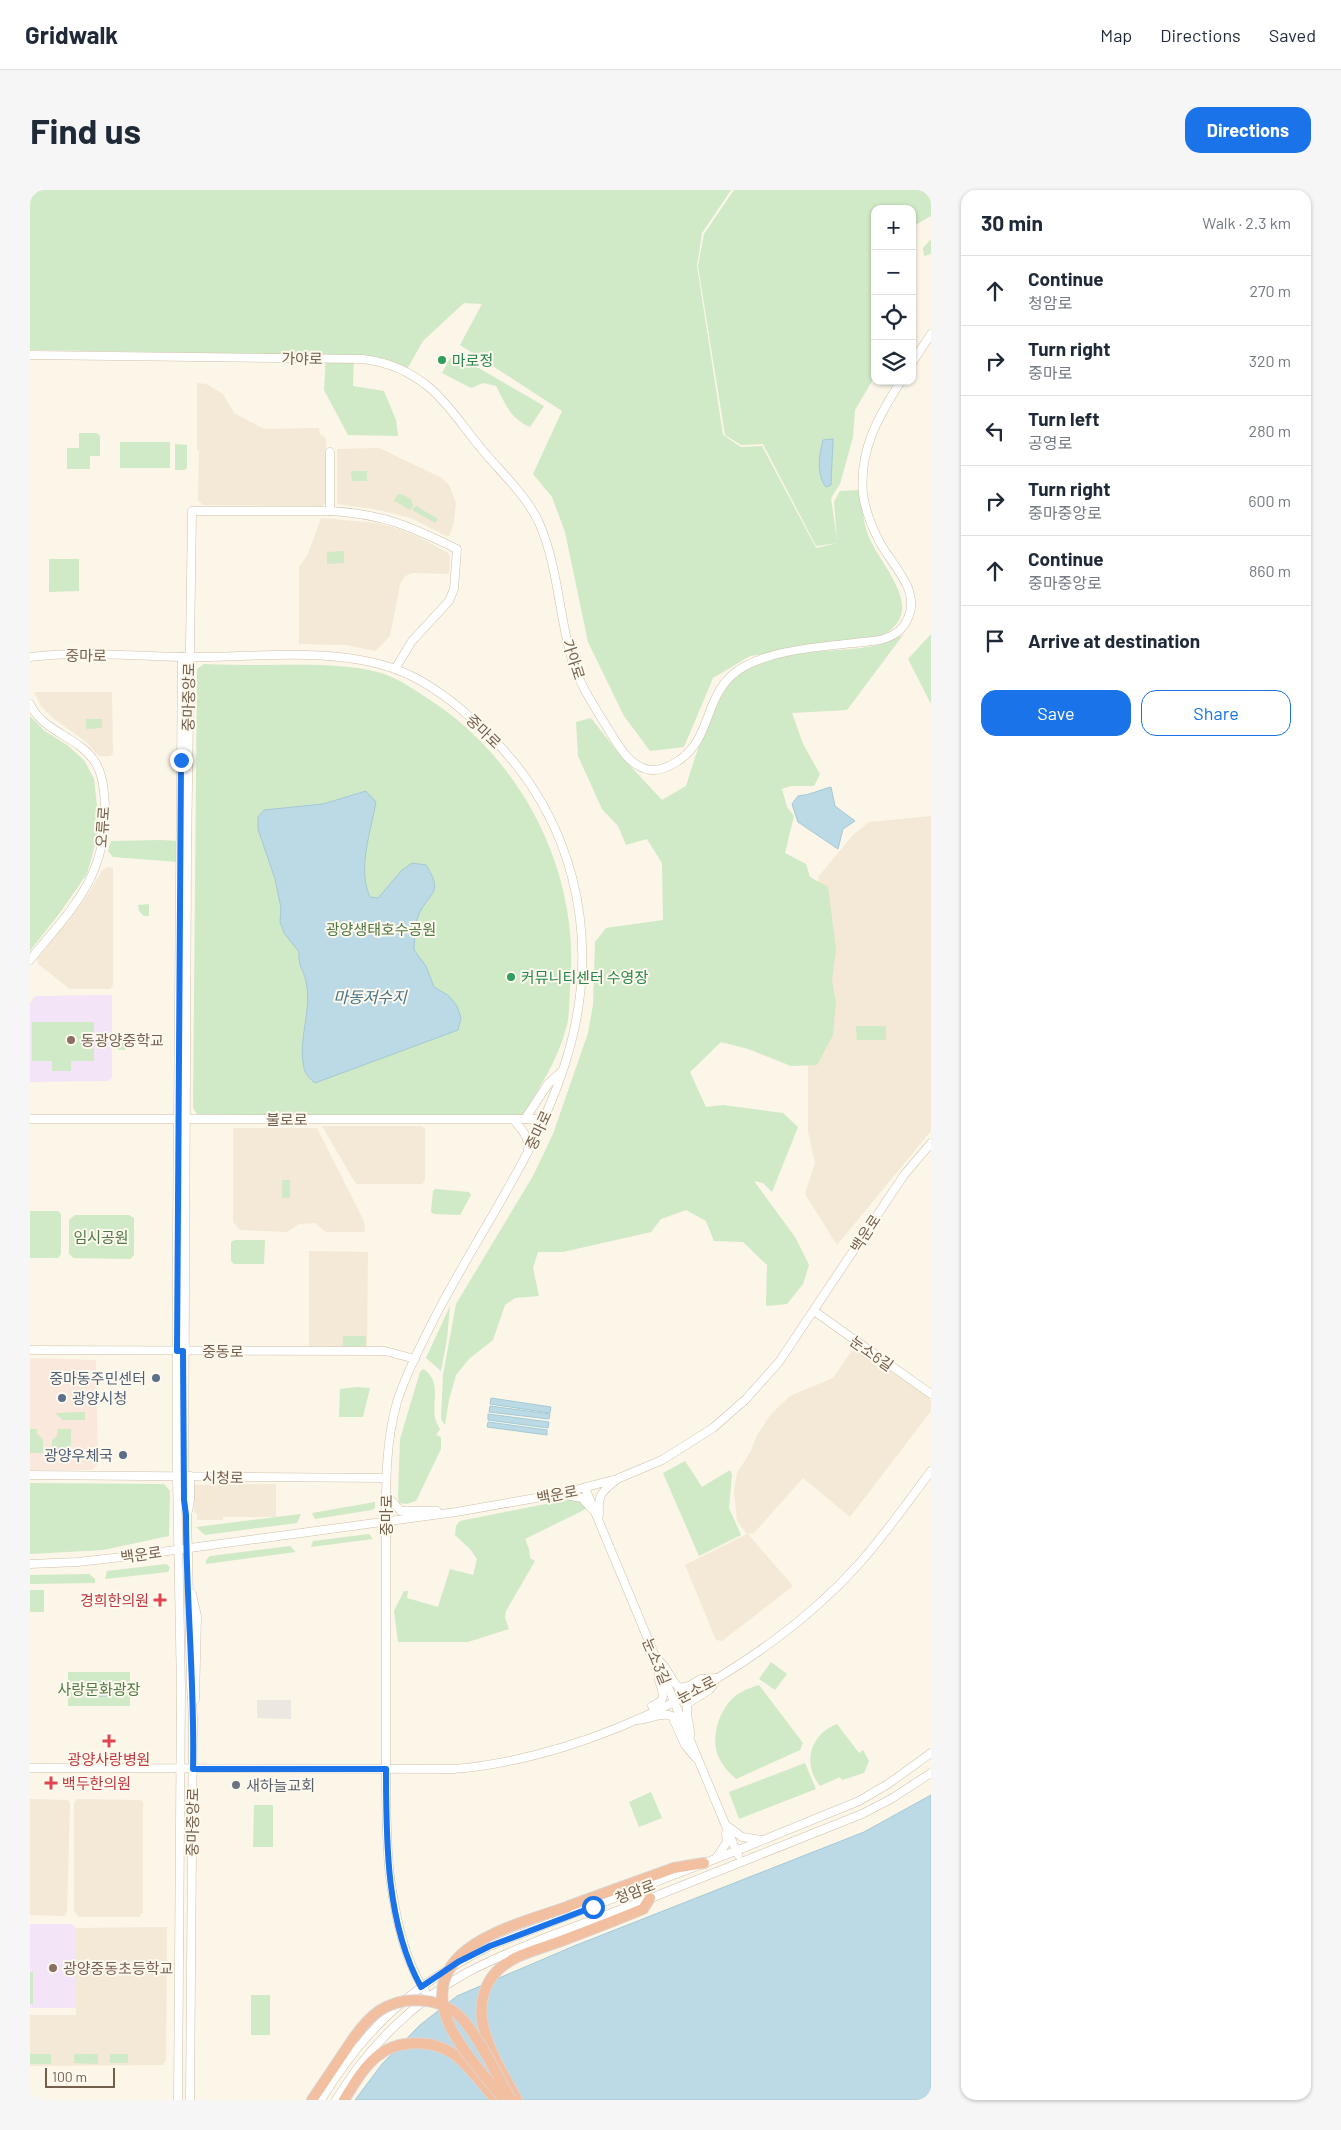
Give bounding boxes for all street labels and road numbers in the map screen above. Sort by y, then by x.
street label: 가야로 [281,349,323,367]
street label: 가야로 [559,637,589,681]
street label: 중마로 [65,646,107,664]
street label: 중마중앙로 [178,662,198,732]
street label: 중마로 [463,710,505,752]
street label: 오류로 [92,806,112,848]
street label: 중마로 [521,1107,555,1153]
street label: 불로로 [266,1110,308,1128]
street label: 백운로 [846,1211,884,1255]
street label: 눈소6길 [847,1332,897,1374]
street label: 중동로 [202,1342,244,1360]
street label: 시청로 [202,1468,244,1486]
street label: 백운로 [535,1481,579,1507]
street label: 중마로 [377,1494,395,1536]
street label: 백운로 [119,1542,163,1566]
street label: 눈소3길 [639,1635,675,1687]
street label: 눈소로 [673,1672,719,1706]
street label: 중마중앙로 [182,1787,202,1857]
street label: 청암로 [612,1875,658,1907]

